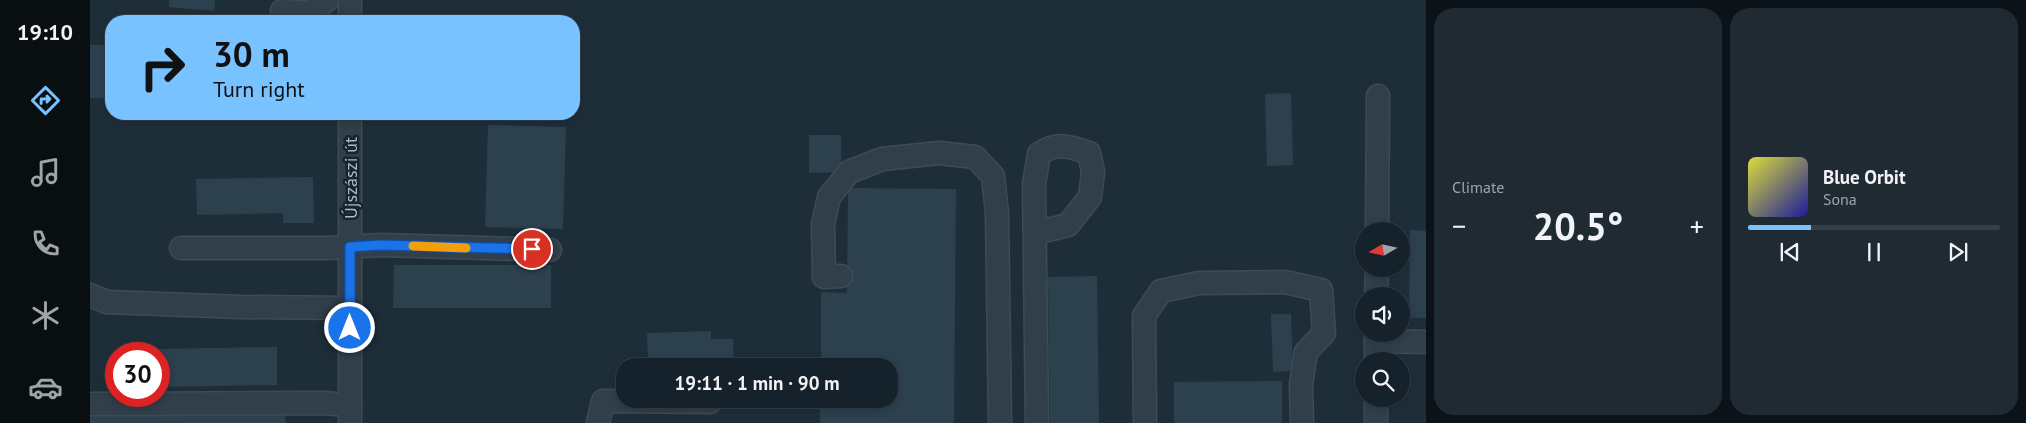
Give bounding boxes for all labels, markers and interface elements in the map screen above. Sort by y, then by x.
text: 19:10 [17,18,73,46]
text: 30 m [213,31,290,77]
icon: right [130,35,195,100]
text: Turn right [213,75,305,103]
icon: directions [28,83,63,118]
street label: Újszászi út [339,137,362,219]
icon: music [28,155,63,190]
text: Blue Orbit [1823,165,1906,189]
text: Climate [1452,177,1504,197]
text: Sona [1823,189,1857,209]
text: 20.5° [1533,201,1623,250]
text: − [1452,207,1466,244]
text: + [1690,207,1704,244]
north arrow [1355,222,1410,278]
map controls [1355,222,1410,407]
icon: phone [28,226,63,261]
pin [511,228,553,270]
icon: arrive [518,235,546,263]
icon: previous [1776,238,1804,266]
icon: pause [1860,238,1888,266]
icon: next [1944,238,1972,266]
button: sound [1355,287,1410,342]
icon: climate [28,298,63,333]
position arrow [323,301,375,353]
speed limit sign: 30 [105,342,170,407]
button: search [1355,352,1410,407]
icon: car [28,370,63,405]
text: 19:11 · 1 min · 90 m [674,371,840,395]

